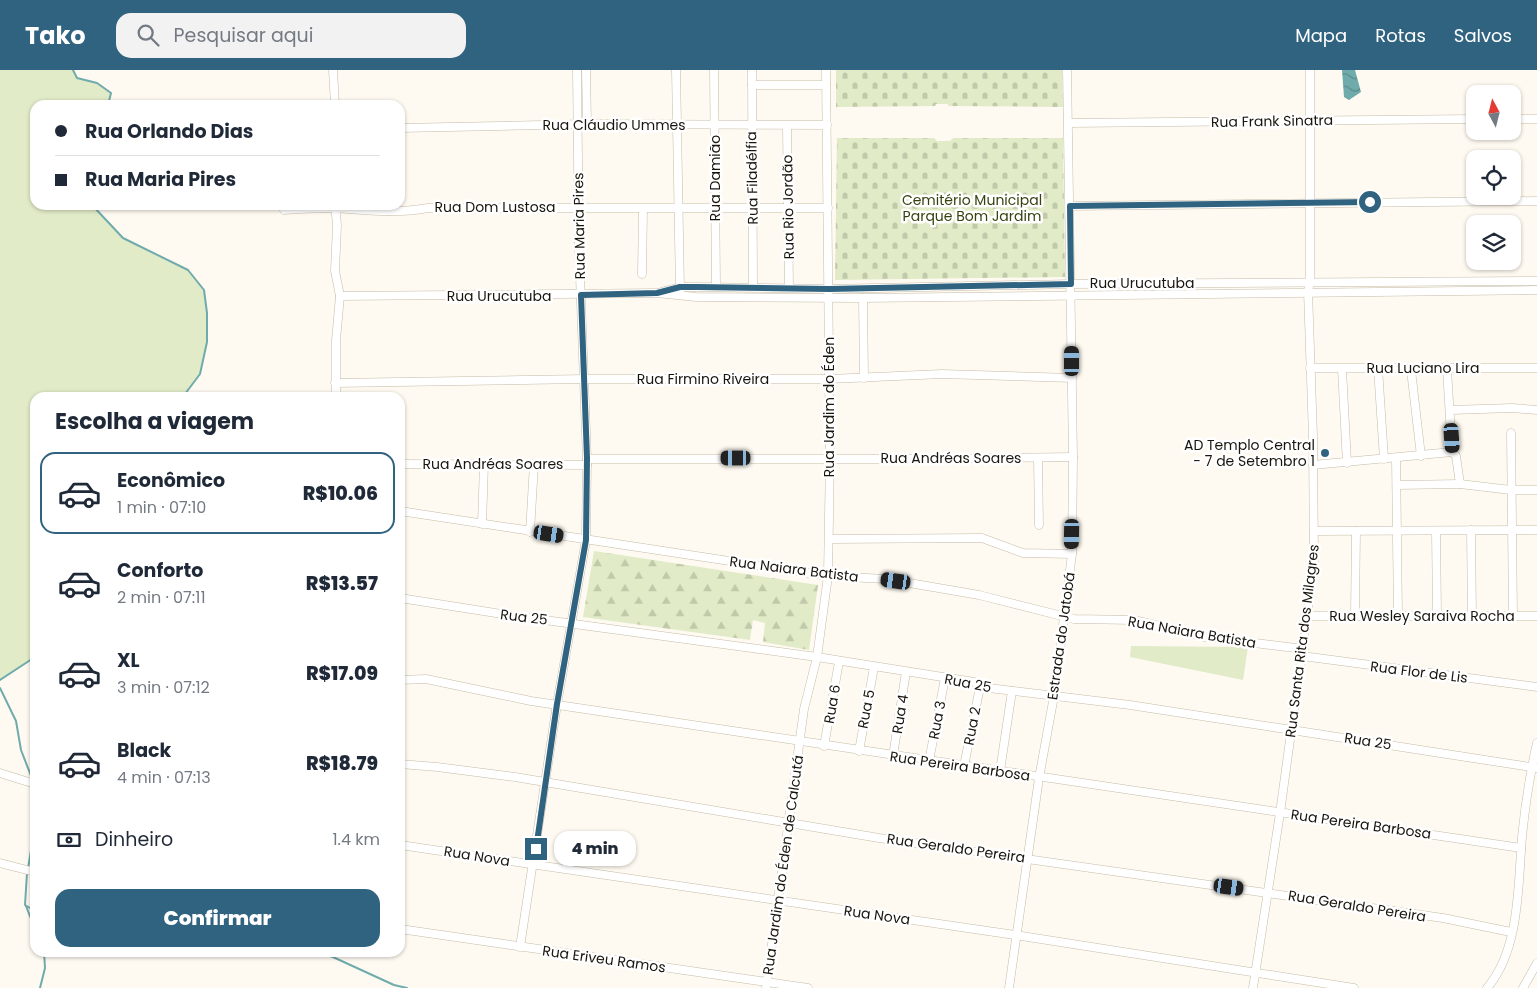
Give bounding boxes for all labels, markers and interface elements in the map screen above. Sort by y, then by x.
search box [116,13,466,58]
text: Tako [25,19,86,52]
icon: search [134,21,162,49]
text: Pesquisar aqui [174,22,313,49]
text: Mapa [1295,23,1347,48]
text: Rotas [1375,23,1426,48]
text: Salvos [1454,23,1512,48]
north arrow [1466,85,1521,140]
map controls [1466,85,1521,270]
street label: Rua Frank Sinatra [1211,110,1333,132]
street label: Rua Cláudio Ummes [542,115,686,135]
text: Rua Orlando Dias [85,118,253,145]
street label: Rua Filadélfia [741,131,763,225]
street label: Rua Damião [705,135,725,221]
button: locate [1466,150,1521,205]
street label: Rua Rio Jordão [777,154,799,260]
text: Rua Maria Pires [85,166,236,193]
street label: Rua Maria Pires [568,172,590,280]
park label: Cemitério Municipal Parque Bom Jardim [902,190,1042,226]
route start [1359,191,1381,213]
street label: Rua Dom Lustosa [435,197,555,217]
button: layers [1466,215,1521,270]
street label: Rua Urucutuba [1090,273,1194,293]
street label: Rua Urucutuba [447,286,551,306]
street label: Rua Jardim do Éden [819,337,839,477]
car [1064,346,1079,376]
street label: Rua Luciano Lira [1367,358,1479,378]
street label: Rua Firmino Riveira [637,369,769,389]
text: Escolha a viagem [55,406,254,437]
car [1443,423,1460,453]
place label: AD Templo Central - 7 de Setembro 1 [1184,435,1315,471]
marker: AD Templo Central - 7 de Setembro 1 [1319,447,1331,459]
street label: Rua Andréas Soares [881,448,1021,468]
car [721,451,751,466]
street label: Rua Andréas Soares [423,454,563,474]
text: Econômico [117,467,225,494]
icon: car [57,471,102,516]
text: R$10.06 [303,480,378,507]
text: 1 min · 07:10 [117,496,206,519]
car [1064,519,1079,549]
car [533,524,564,544]
street label: Rua Santa Rita dos Milagres [1280,543,1324,739]
street label: Rua Naiara Batista [728,551,860,587]
text: Conforto [117,557,203,584]
icon: car [57,561,102,606]
text: R$13.57 [306,570,378,597]
car [880,571,911,591]
street label: Estrada do Jatobá [1042,571,1080,701]
text: 2 min · 07:11 [117,586,206,609]
street label: Rua 25 [499,604,549,630]
street label: Rua Wesley Saraiva Rocha [1329,606,1515,626]
street label: Rua Naiara Batista [1126,611,1258,653]
text: XL [117,647,140,674]
icon: car [57,651,102,696]
street label: Rua Flor de Lis [1369,656,1469,688]
text: R$17.09 [306,660,378,687]
street label: Rua 25 [943,669,993,697]
text: 3 min · 07:12 [117,676,210,699]
street label: Rua 6 [819,683,845,725]
street label: Rua 5 [852,688,880,730]
street label: Rua 4 [887,693,913,735]
street label: Rua 3 [923,699,951,741]
street label: Rua 2 [958,705,986,747]
street label: Rua 25 [1343,727,1393,755]
text: Black [117,737,171,764]
icon: car [57,741,102,786]
street label: Rua Pereira Barbosa [888,746,1032,786]
text: R$18.79 [306,750,378,777]
street label: Rua Jardim do Éden de Calcutá [758,754,808,976]
text: 4 min · 07:13 [117,766,211,789]
street label: Rua Pereira Barbosa [1289,804,1433,844]
icon: cash [55,826,83,854]
text: Dinheiro [95,826,173,853]
text: 1.4 km [332,828,380,851]
street label: Rua Geraldo Pereira [886,828,1026,868]
callout: 4 min [554,832,636,866]
text: 4 min [571,837,619,860]
route end [525,838,547,860]
street label: Rua Nova [442,841,512,871]
car [1213,877,1244,897]
street label: Rua Geraldo Pereira [1287,885,1427,927]
button: Confirmar [55,889,380,947]
street label: Rua Nova [843,900,911,930]
street label: Rua Eriveu Ramos [541,940,667,978]

